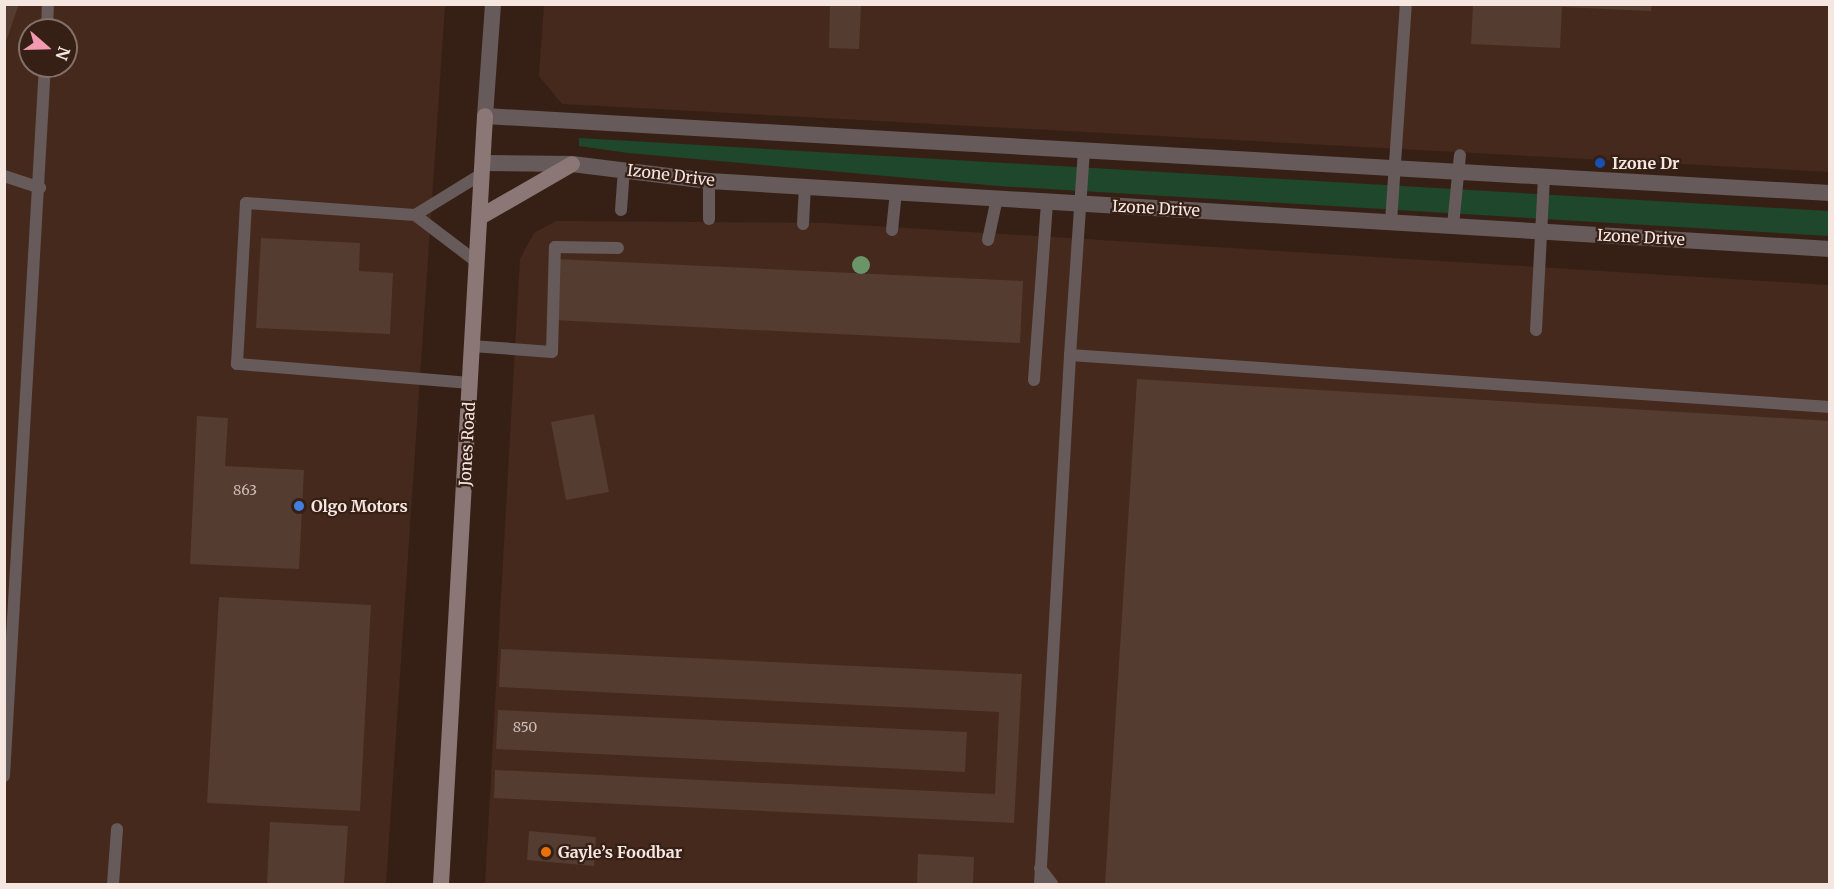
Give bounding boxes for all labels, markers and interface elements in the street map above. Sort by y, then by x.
north arrow [18,18,78,78]
text: N [51,44,75,63]
place label: Izone Dr [1612,153,1680,173]
marker: Izone Dr [1593,156,1607,170]
street label: Izone Drive [626,160,716,190]
street label: Izone Drive [1112,196,1200,220]
street label: Izone Drive [1597,225,1685,249]
street label: Jones Road [455,401,479,487]
house number: 863 [233,482,257,498]
place label: Olgo Motors [311,496,408,516]
marker: Olgo Motors [292,499,306,513]
house number: 850 [513,719,537,735]
place label: Gayle’s Foodbar [558,842,682,862]
marker: Gayle’s Foodbar [539,845,553,859]

